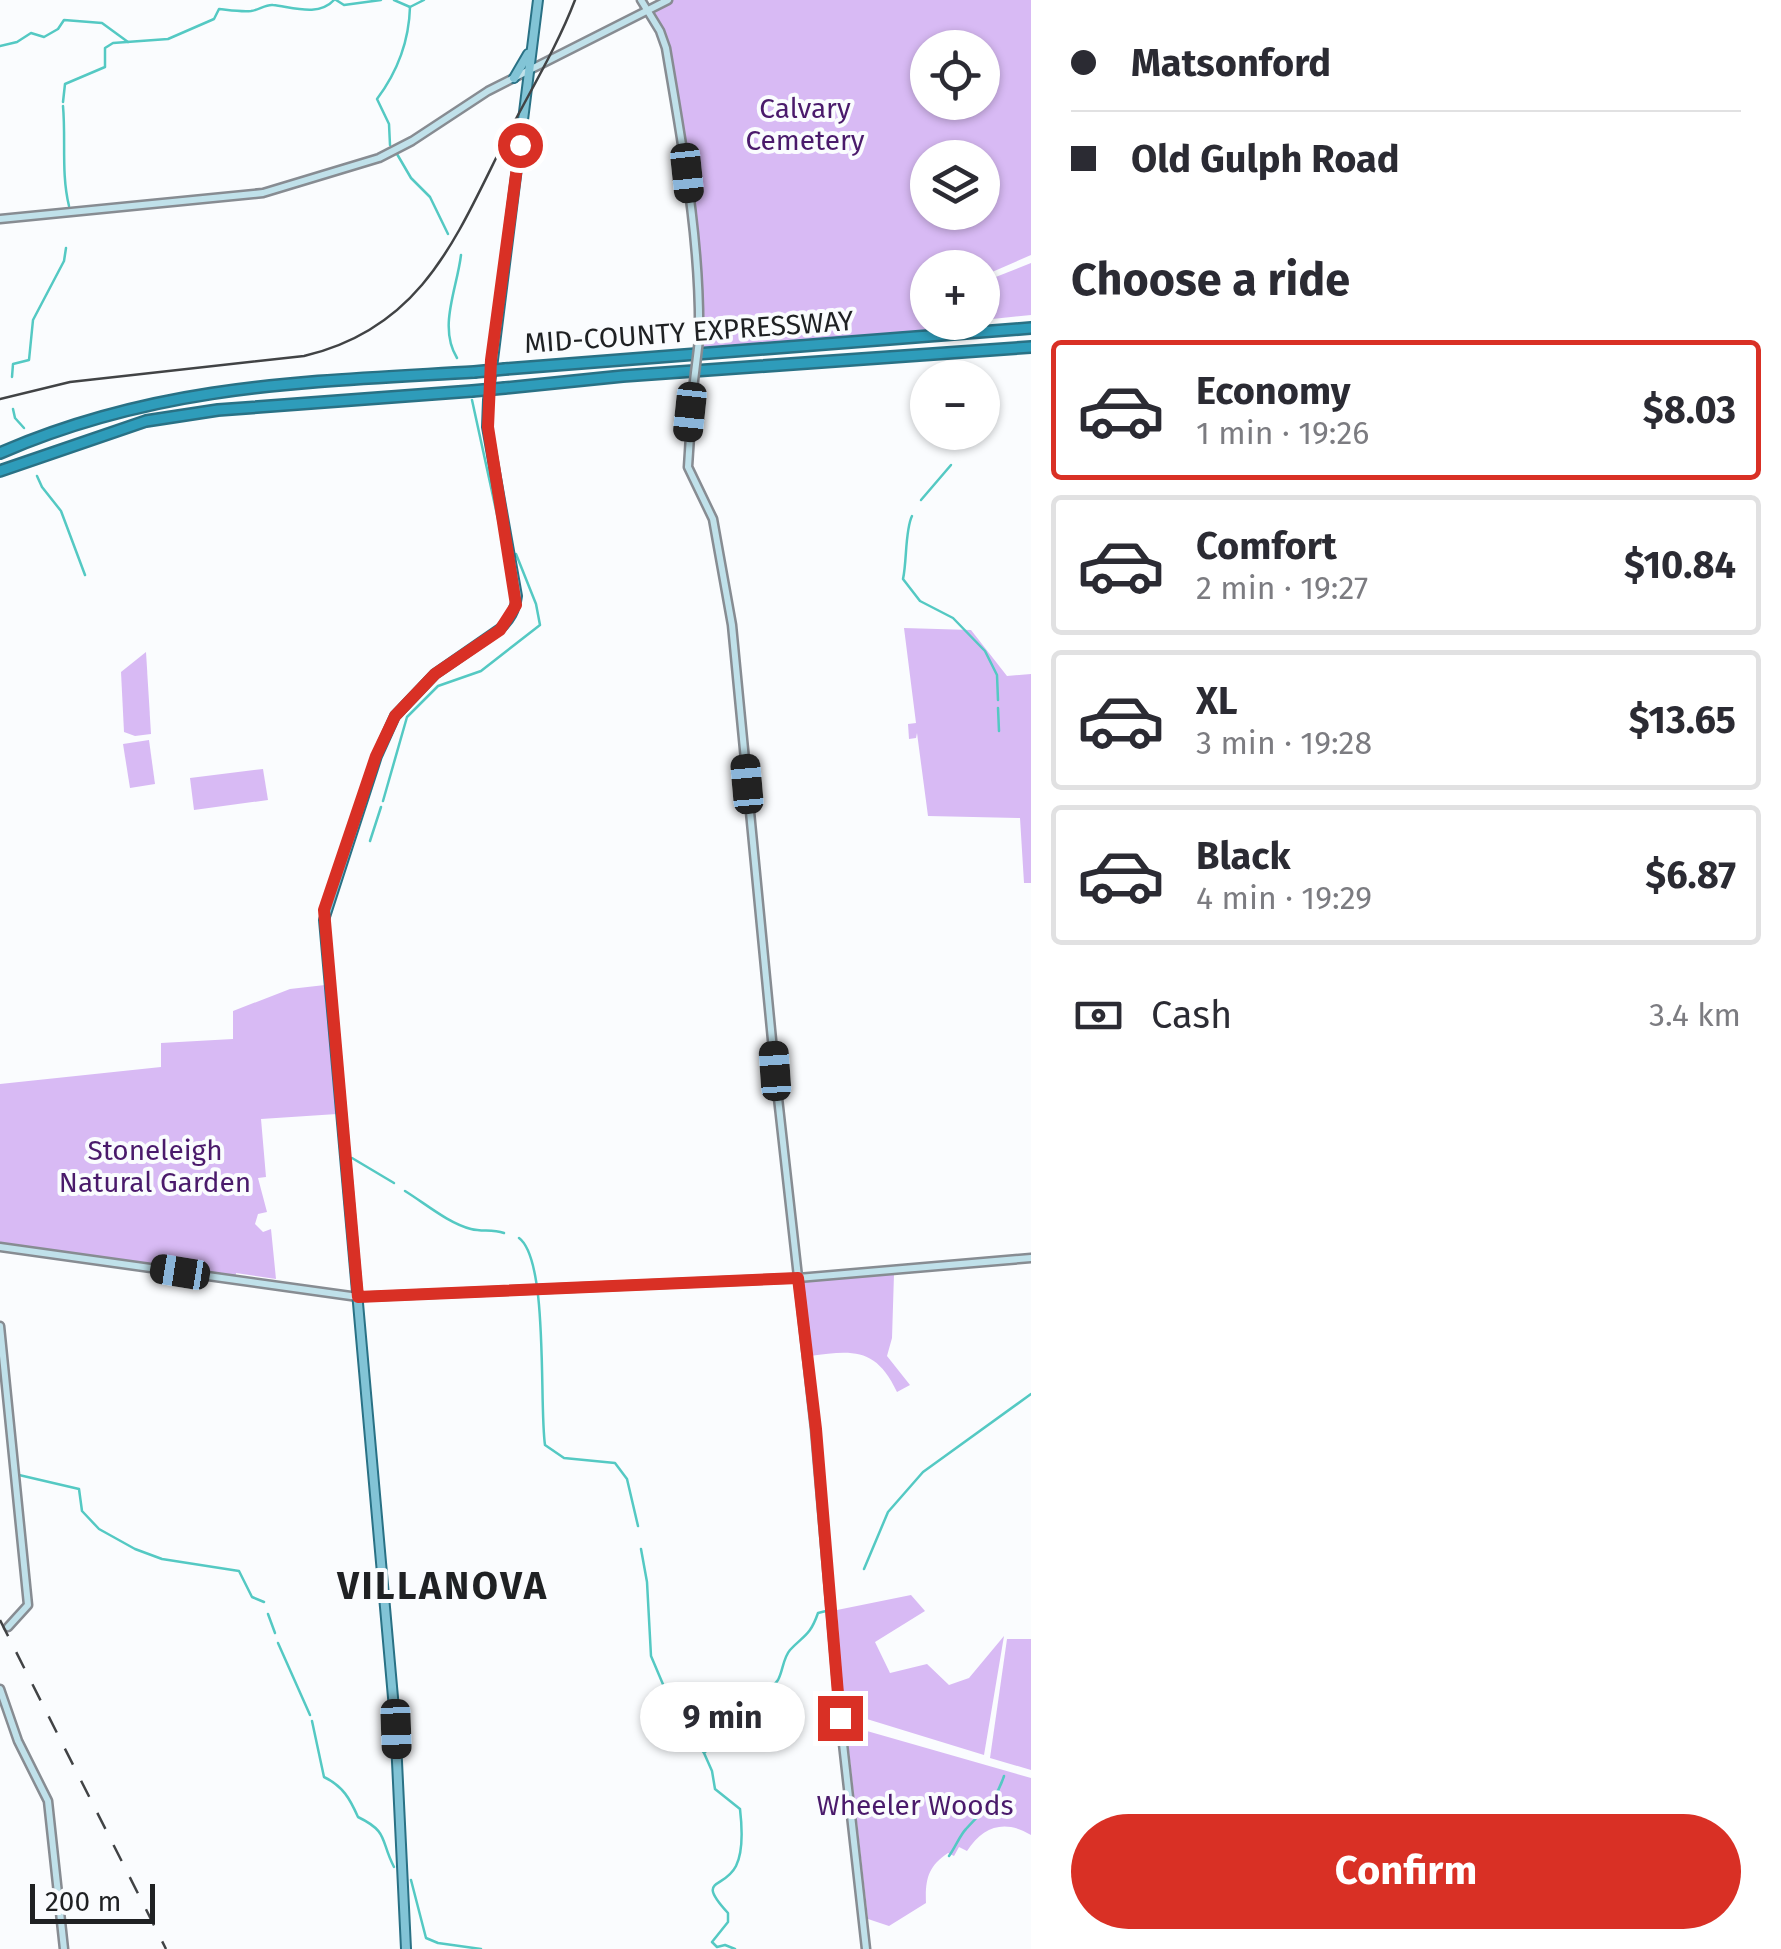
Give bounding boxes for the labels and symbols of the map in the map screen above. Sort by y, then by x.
park label: Calvary Cemetery [745,92,865,157]
route start [498,123,543,168]
car [669,142,705,204]
street label: MID-COUNTY EXPRESSWAY [523,304,855,360]
car [672,381,708,443]
car [729,753,765,815]
car [758,1040,792,1102]
park label: Stoneleigh Natural Garden [59,1134,251,1199]
car [148,1252,212,1292]
district label: VILLANOVA [336,1563,549,1609]
callout: 9 min [640,1683,805,1753]
route end [818,1696,863,1741]
car [380,1698,412,1760]
park label: Wheeler Woods [817,1789,1013,1822]
scale bar [30,1879,155,1924]

